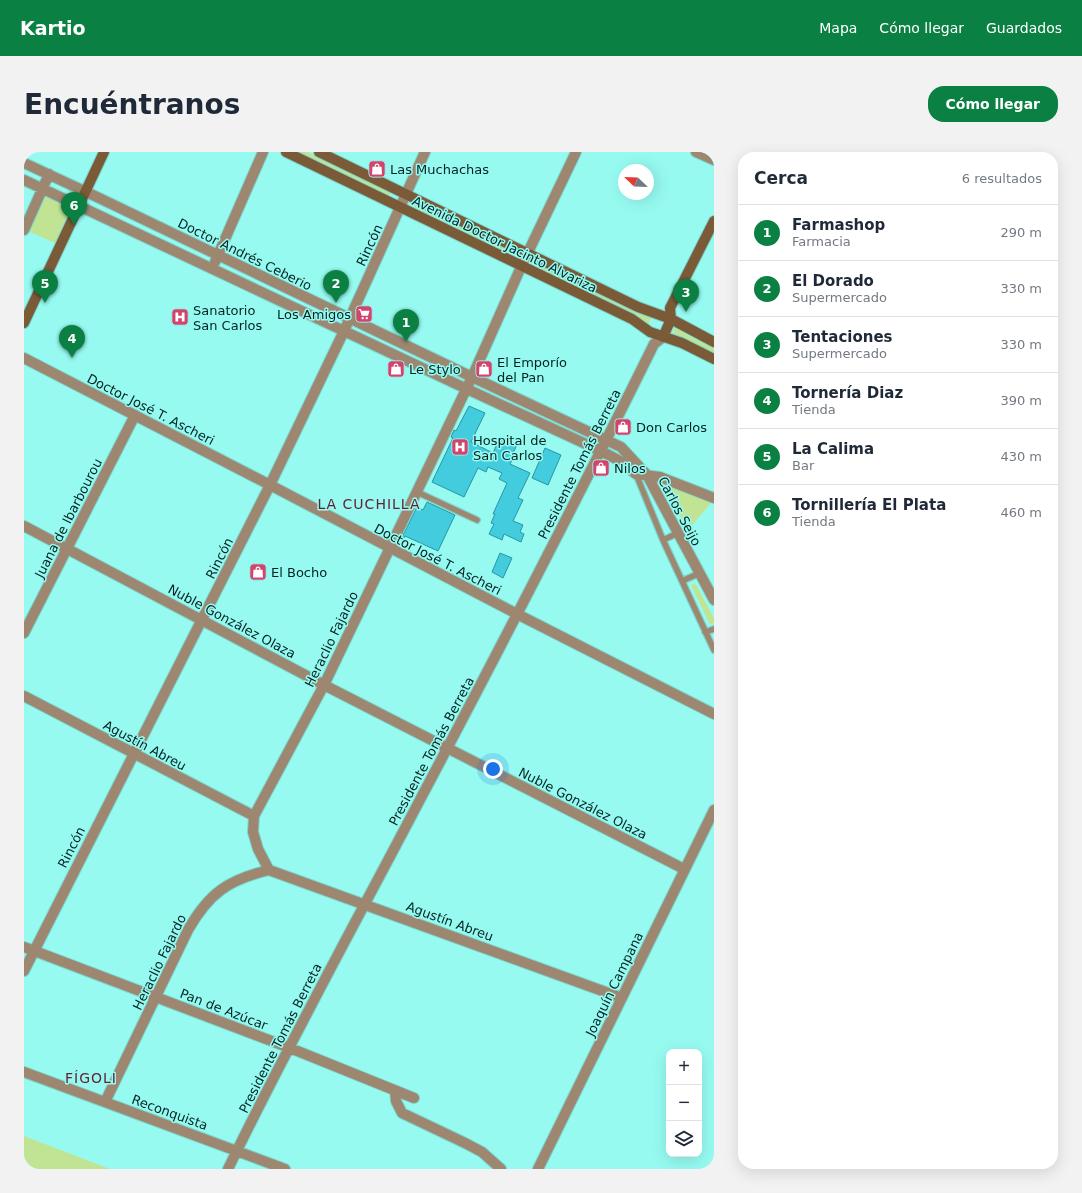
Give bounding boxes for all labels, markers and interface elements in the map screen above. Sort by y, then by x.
text: Kartio [20,17,86,39]
text: Mapa [819,20,857,36]
text: Cómo llegar [879,20,964,36]
text: Guardados [986,20,1062,36]
button: Cómo llegar [928,86,1058,122]
text: Encuéntranos [24,88,240,121]
shop icon: Las Muchachas [367,159,387,179]
place label: Las Muchachas [390,162,489,177]
north arrow [618,164,654,200]
text: Cerca [754,168,808,188]
text: 6 resultados [962,171,1042,186]
pin: 6 [61,192,87,225]
street label: Avenida Doctor Jacinto Alvariza [410,193,600,296]
street label: Doctor Andrés Ceberio [175,215,314,293]
text: Farmashop [792,216,885,234]
street label: Rincón [353,222,386,268]
text: 1 [762,225,772,240]
text: 290 m [1000,225,1042,240]
text: Farmacia [792,234,851,249]
pin: 5 [32,270,58,303]
pin: 2 [323,270,349,303]
text: El Dorado [792,272,874,290]
pin: 3 [673,279,699,312]
text: 2 [762,281,772,296]
text: 330 m [1000,281,1042,296]
text: Supermercado [792,290,887,305]
place label: Sanatorio San Carlos [193,303,263,333]
supermarket icon: Los Amigos [354,304,374,324]
hospital icon: Sanatorio San Carlos [170,307,190,327]
place label: Los Amigos [277,307,351,322]
pin: 1 [393,309,419,342]
pin: 4 [59,325,85,358]
text: Tentaciones [792,328,893,346]
text: 3 [762,337,772,352]
text: 330 m [1000,337,1042,352]
text: Supermercado [792,346,887,361]
place label: El Emporío del Pan [497,355,567,385]
shop icon: Le Stylo [386,359,406,379]
shop icon: El Emporío del Pan [474,359,494,379]
place label: Le Stylo [409,362,461,377]
street label: Doctor José T. Ascheri [85,371,217,448]
text: Tornería Diaz [792,384,903,402]
street label: Presidente Tomás Berreta [535,387,624,542]
text: 4 [762,393,772,408]
text: 390 m [1000,393,1042,408]
text: Tienda [792,402,836,417]
shop icon: Don Carlos [613,417,633,437]
place label: Don Carlos [636,420,707,435]
place label: Hospital de San Carlos [473,433,546,463]
hospital icon: Hospital de San Carlos [450,437,470,457]
text: La Calima [792,440,874,458]
text: 5 [762,449,772,464]
text: 430 m [1000,449,1042,464]
street label: Juana de Ibarbourou [31,456,105,581]
shop icon: Nilos [591,458,611,478]
text: Bar [792,458,814,473]
place label: Nilos [614,461,646,476]
street label: Carlos Seijo [655,474,704,548]
district label: LA CUCHILLA [317,496,421,512]
text: Tornillería El Plata [792,496,946,514]
text: 6 [762,505,772,520]
text: 460 m [1000,505,1042,520]
text: Tienda [792,514,836,529]
street label: Doctor José T. Ascheri [372,521,504,598]
street label: Rincón [203,535,236,581]
shop icon: El Bocho [248,562,268,582]
place label: El Bocho [271,565,327,580]
street label: Nuble González Olaza [165,581,298,661]
street label: Heraclio Fajardo [302,589,361,690]
street label: Presidente Tomás Berreta [386,674,477,828]
street label: Agustín Abreu [101,717,189,774]
your location [483,759,503,779]
street label: Nuble González Olaza [516,764,650,842]
street label: Rincón [55,824,88,870]
street label: Agustín Abreu [404,899,495,944]
street label: Heraclio Fajardo [130,912,189,1013]
street label: Joaquín Campana [582,930,646,1040]
street label: Presidente Tomás Berreta [236,961,325,1116]
street label: Pan de Azúcar [178,986,270,1033]
map controls [666,1049,702,1157]
button: + [666,1049,702,1085]
district label: FÍGOLI [65,1070,117,1086]
button: − [666,1085,702,1121]
street label: Reconquista [130,1092,210,1133]
button: layers [666,1121,702,1157]

